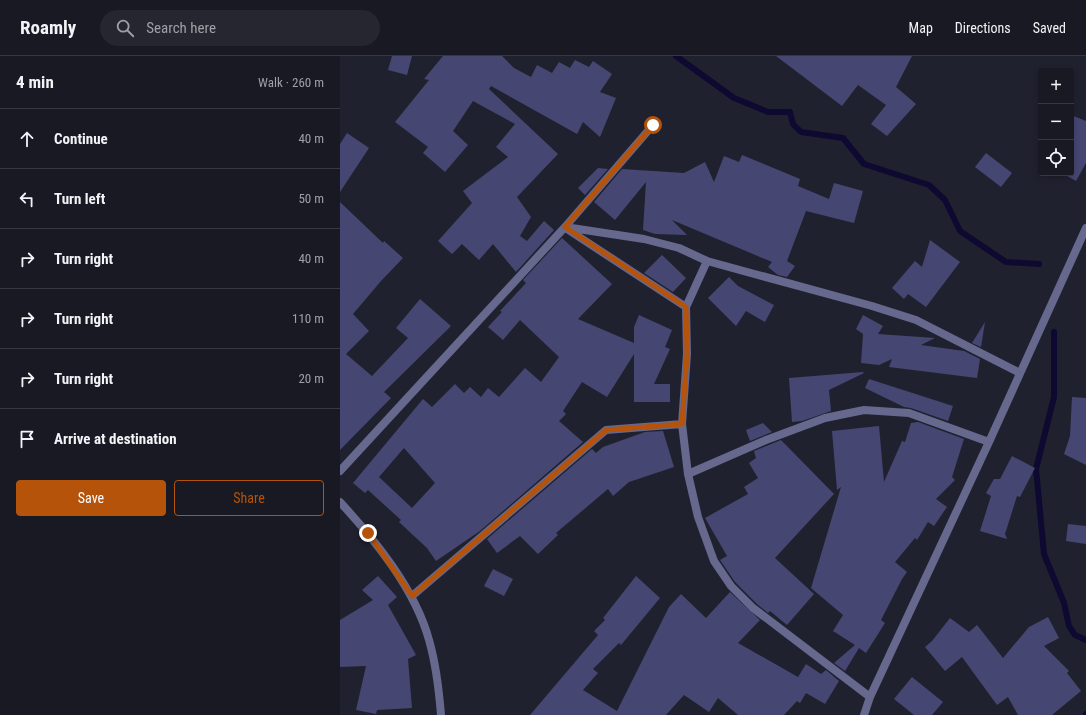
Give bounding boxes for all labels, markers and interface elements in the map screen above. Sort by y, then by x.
search box [100,10,380,46]
text: Roamly [20,16,76,39]
icon: search [114,17,136,39]
text: Search here [146,19,216,37]
text: Map [909,20,933,36]
text: Directions [955,20,1011,36]
text: Saved [1033,20,1066,36]
map controls [1038,68,1074,176]
button: + [1038,68,1074,104]
text: 4 min [16,72,54,92]
text: Walk · 260 m [258,75,324,90]
button: − [1038,104,1074,140]
route start [644,116,662,134]
icon: ahead [16,128,38,150]
text: Continue [54,130,108,148]
text: 40 m [298,131,324,146]
button: locate [1038,140,1074,176]
icon: left [16,188,38,210]
text: Turn left [54,190,105,208]
text: 50 m [298,191,324,206]
icon: right [16,248,38,270]
text: Turn right [54,250,113,268]
text: 40 m [298,251,324,266]
icon: right [16,308,38,330]
text: Turn right [54,310,113,328]
text: 110 m [292,311,324,326]
icon: right [16,368,38,390]
text: Turn right [54,370,113,388]
text: 20 m [298,371,324,386]
icon: arrive [16,428,38,450]
text: Arrive at destination [54,430,177,448]
button: Save [16,480,166,516]
button: Share [174,480,324,516]
route end [359,524,377,542]

